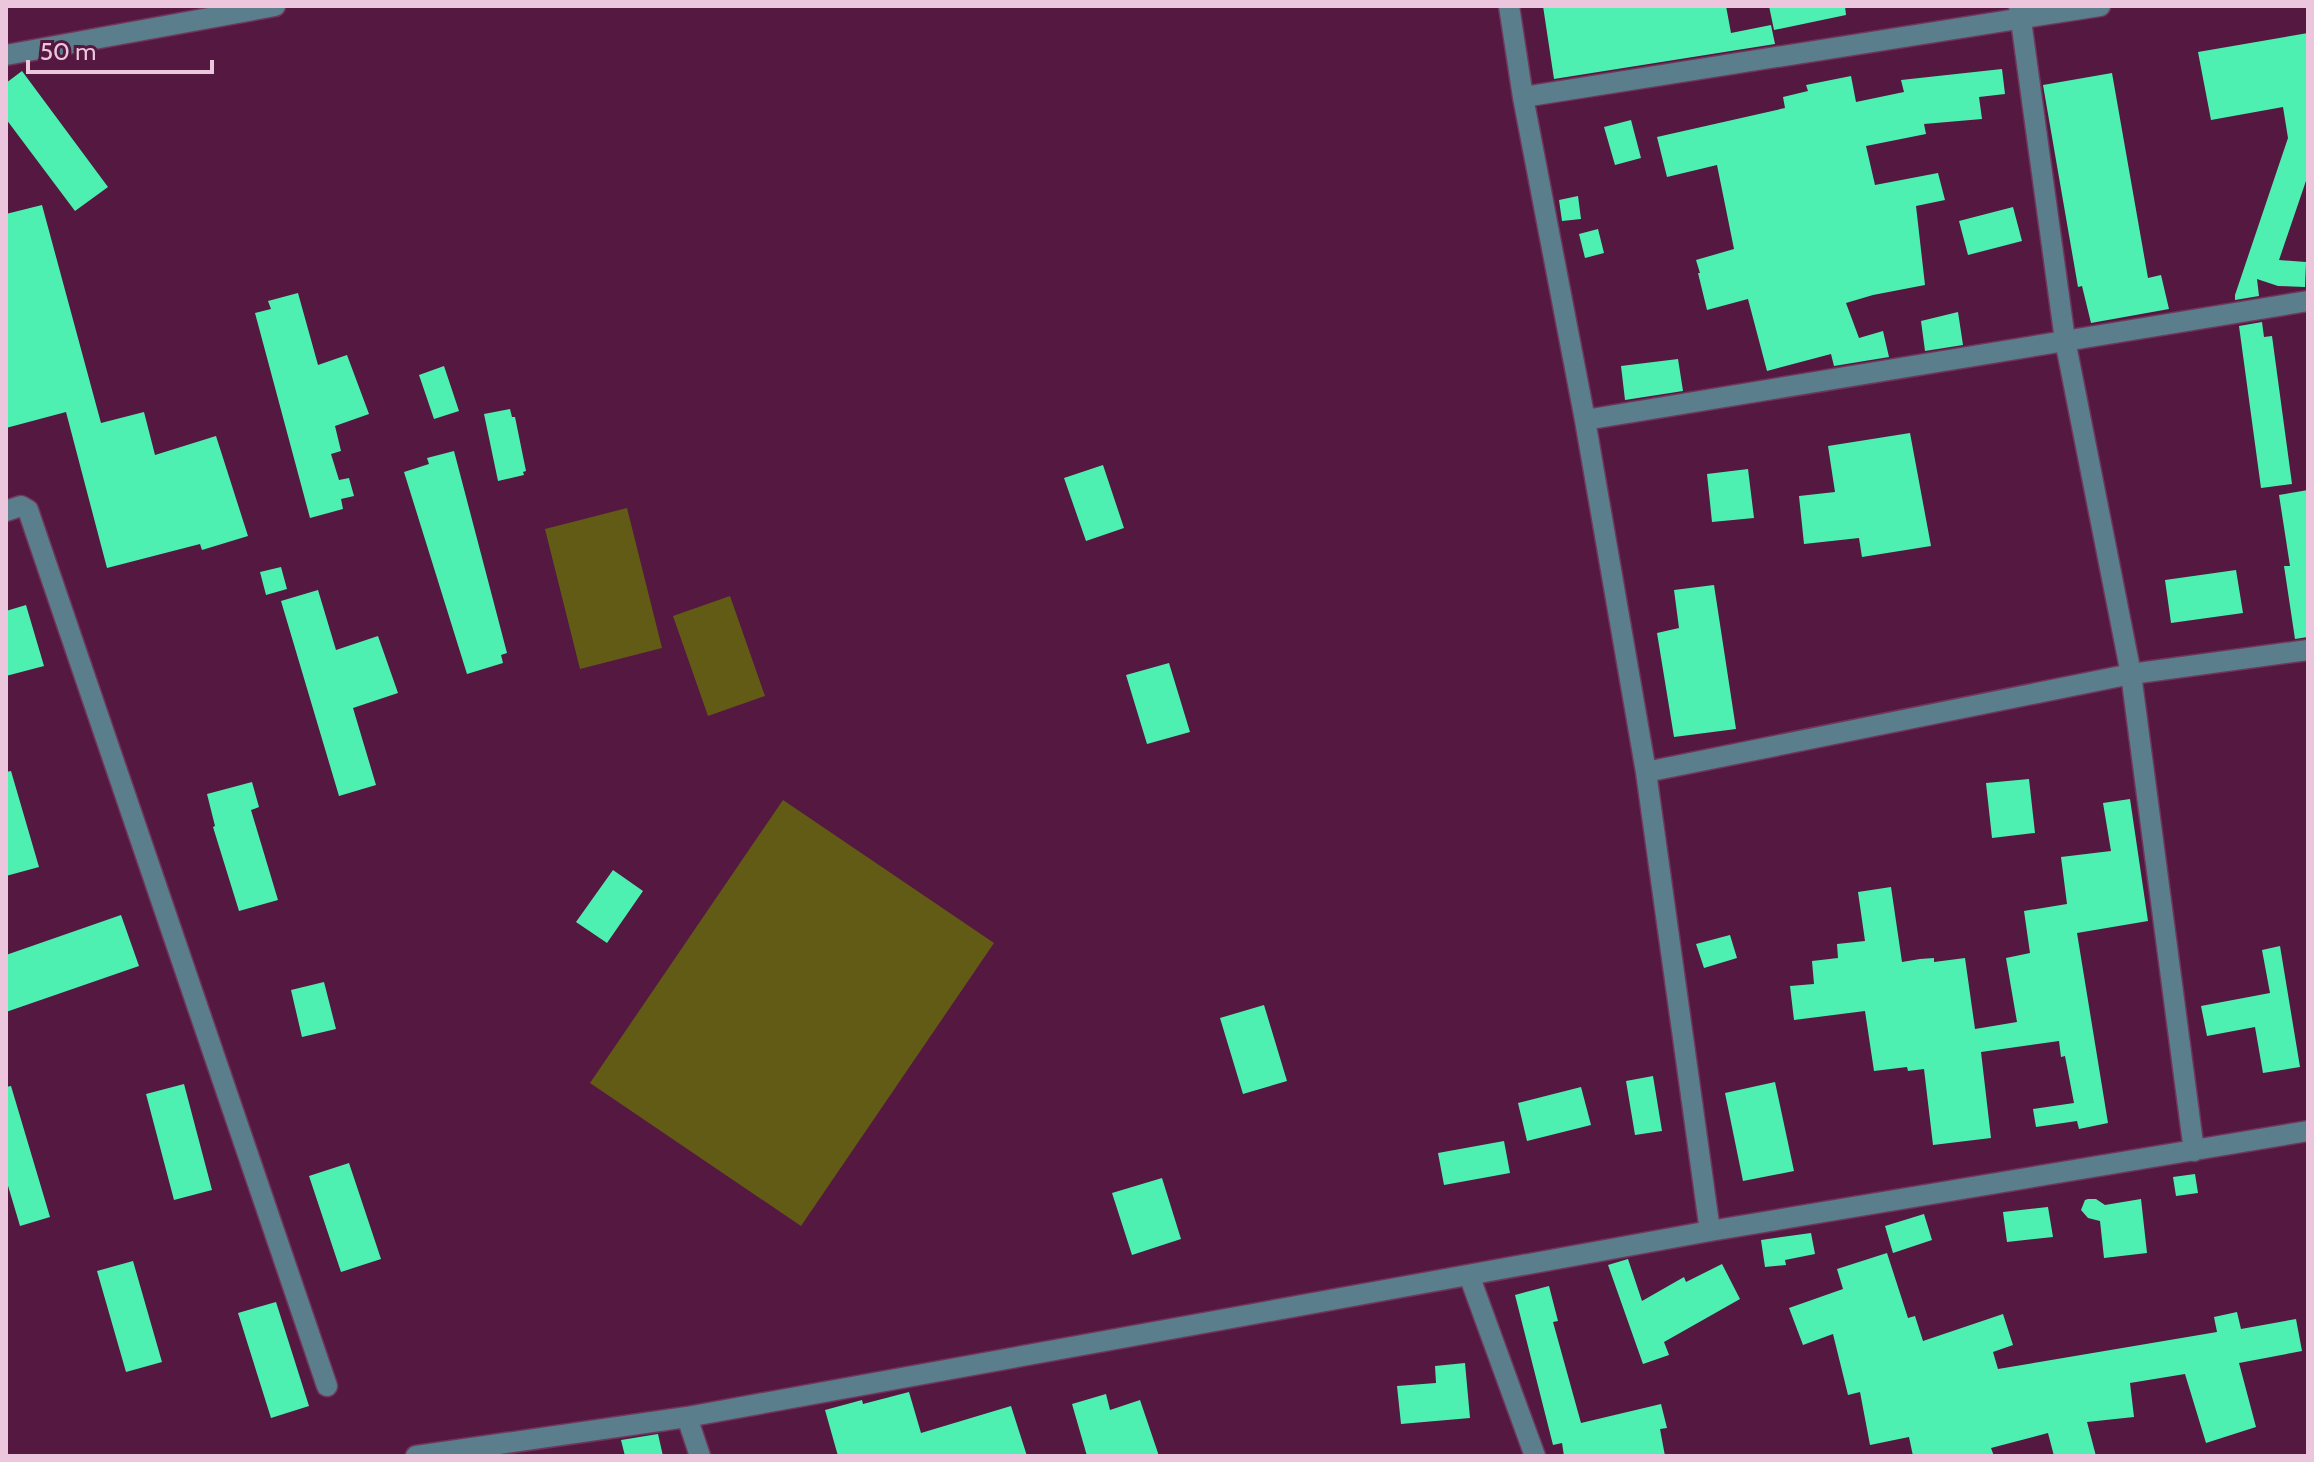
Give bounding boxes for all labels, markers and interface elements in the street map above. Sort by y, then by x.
scale bar [28,24,212,74]
text: 50 m [40,37,96,66]

